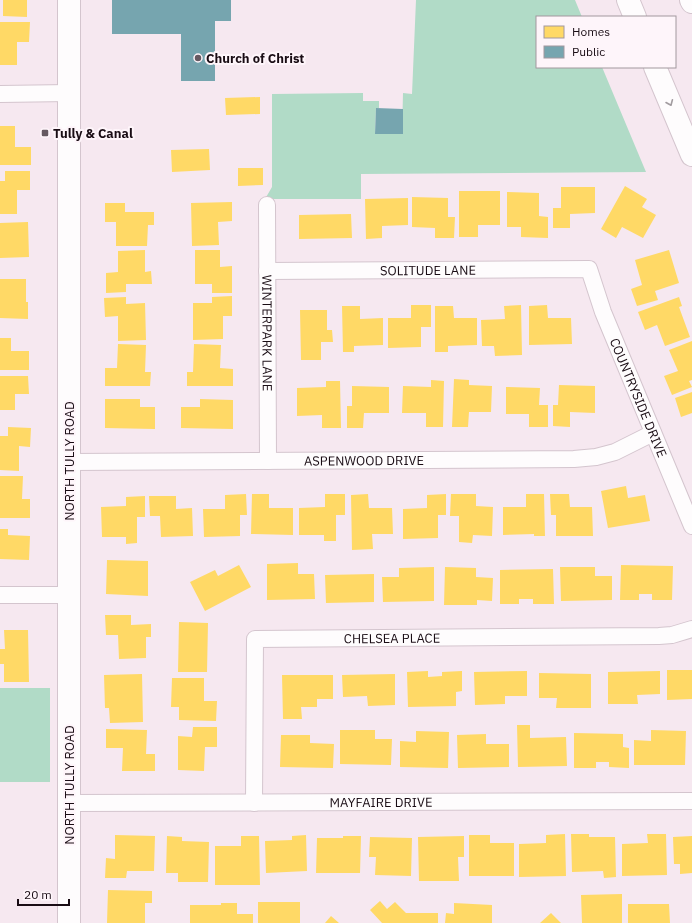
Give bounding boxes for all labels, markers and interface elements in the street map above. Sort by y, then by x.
legend [536,16,676,68]
text: Homes [572,24,610,39]
text: Public [572,44,605,59]
place label: Church of Christ [206,50,304,67]
marker: Church of Christ [193,53,203,63]
one-way arrow [666,99,674,106]
place label: Tully & Canal [53,125,133,142]
marker: Tully & Canal [40,128,50,138]
street label: SOLITUDE LANE [380,262,476,279]
street label: WINTERPARK LANE [258,275,276,391]
street label: COUNTRYSIDE DRIVE [606,336,671,460]
street label: NORTH TULLY ROAD [61,401,78,521]
street label: ASPENWOOD DRIVE [304,452,424,470]
street label: CHELSEA PLACE [344,630,440,647]
street label: NORTH TULLY ROAD [61,725,78,845]
street label: MAYFAIRE DRIVE [330,794,432,811]
scale bar [18,881,69,907]
text: 20 m [24,887,52,902]

